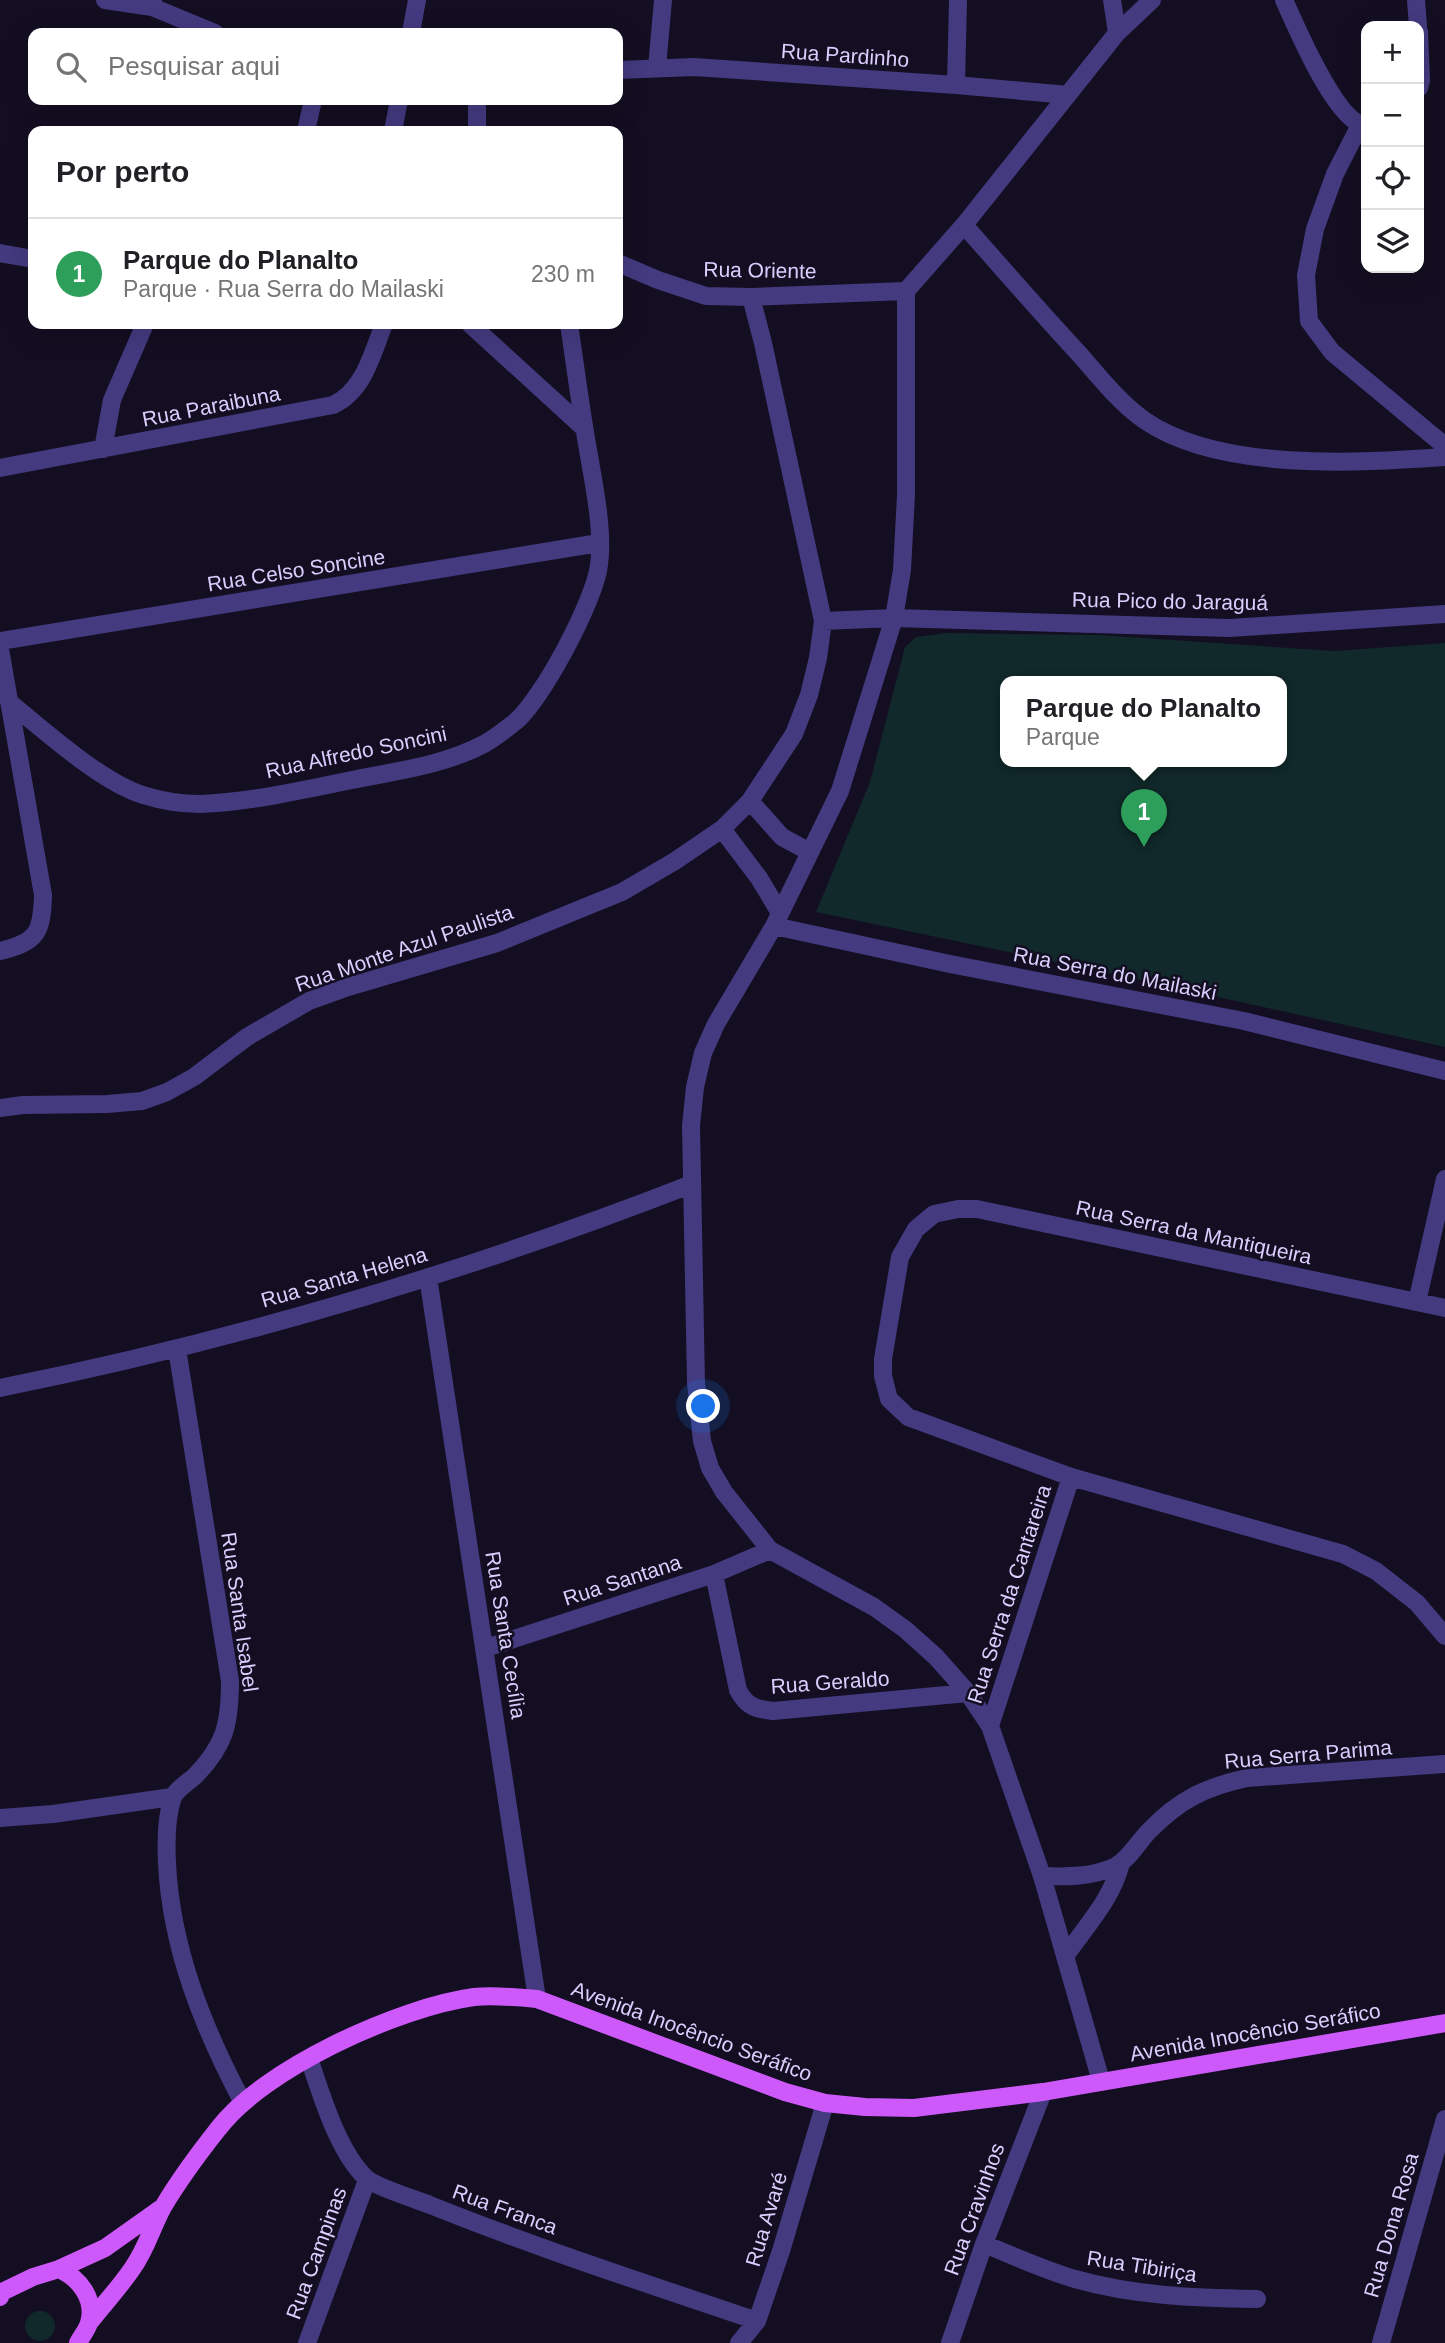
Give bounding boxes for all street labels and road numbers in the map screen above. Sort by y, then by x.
street label: Rua Pardinho [780,39,910,71]
street label: Rua Oriente [703,258,817,282]
street label: Rua Paraibuna [140,381,282,431]
street label: Rua Celso Soncine [205,545,387,595]
street label: Rua Pico do Jaraguá [1072,588,1269,614]
street label: Rua Alfredo Soncini [263,722,449,782]
street label: Rua Monte Azul Paulista [292,900,516,996]
street label: Rua Serra do Mailaski [1011,942,1219,1004]
street label: Rua Serra da Mantiqueira [1074,1196,1314,1268]
street label: Rua Santa Helena [258,1242,430,1312]
street label: Rua Serra da Cantareira [963,1481,1055,1706]
street label: Rua Santa Isabel [217,1531,263,1693]
street label: Rua Santa Cecília [481,1550,531,1721]
street label: Rua Santana [560,1550,684,1610]
street label: Rua Geraldo [770,1666,890,1698]
street label: Rua Serra Parima [1223,1735,1393,1773]
street label: Avenida Inocêncio Seráfico [569,1977,815,2085]
street label: Avenida Inocêncio Seráfico [1128,1999,1382,2065]
street label: Rua Cravinhos [939,2140,1009,2278]
street label: Rua Dona Rosa [1359,2150,1423,2300]
street label: Rua Avaré [741,2169,791,2269]
street label: Rua Franca [450,2179,561,2239]
street label: Rua Campinas [281,2184,351,2322]
street label: Rua Tibiriça [1085,2246,1199,2286]

